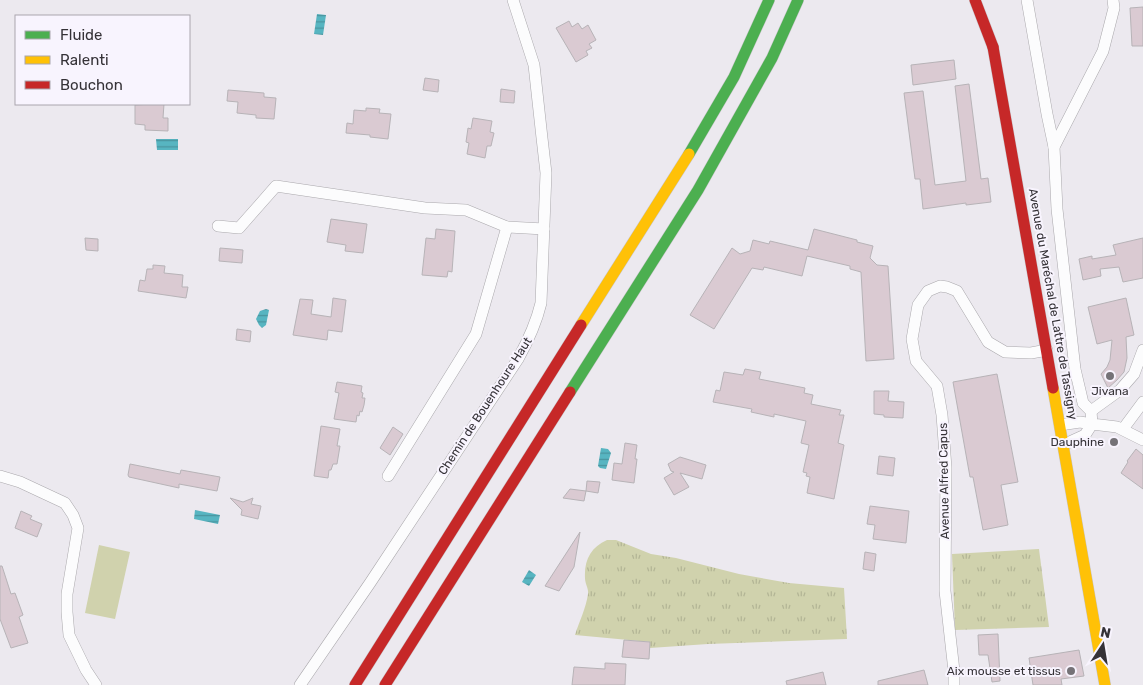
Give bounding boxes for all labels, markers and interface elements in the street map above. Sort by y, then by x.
legend [15,15,190,105]
text: Fluide [60,26,102,44]
text: Ralenti [60,51,109,69]
text: Bouchon [60,76,123,94]
street label: Avenue du Maréchal de Lattre de Tassigny [1026,187,1080,421]
street label: Chemin de Bouenhoure Haut [435,334,535,477]
marker: Jivana [1104,370,1116,382]
place label: Jivana [1091,384,1129,398]
street label: Avenue Alfred Capus [936,423,952,539]
place label: Dauphine [1051,435,1104,449]
marker: Dauphine [1108,436,1120,448]
north arrow [1078,620,1128,670]
text: N [1099,623,1112,642]
place label: Aix mousse et tissus [947,664,1061,678]
marker: Aix mousse et tissus [1065,665,1077,677]

